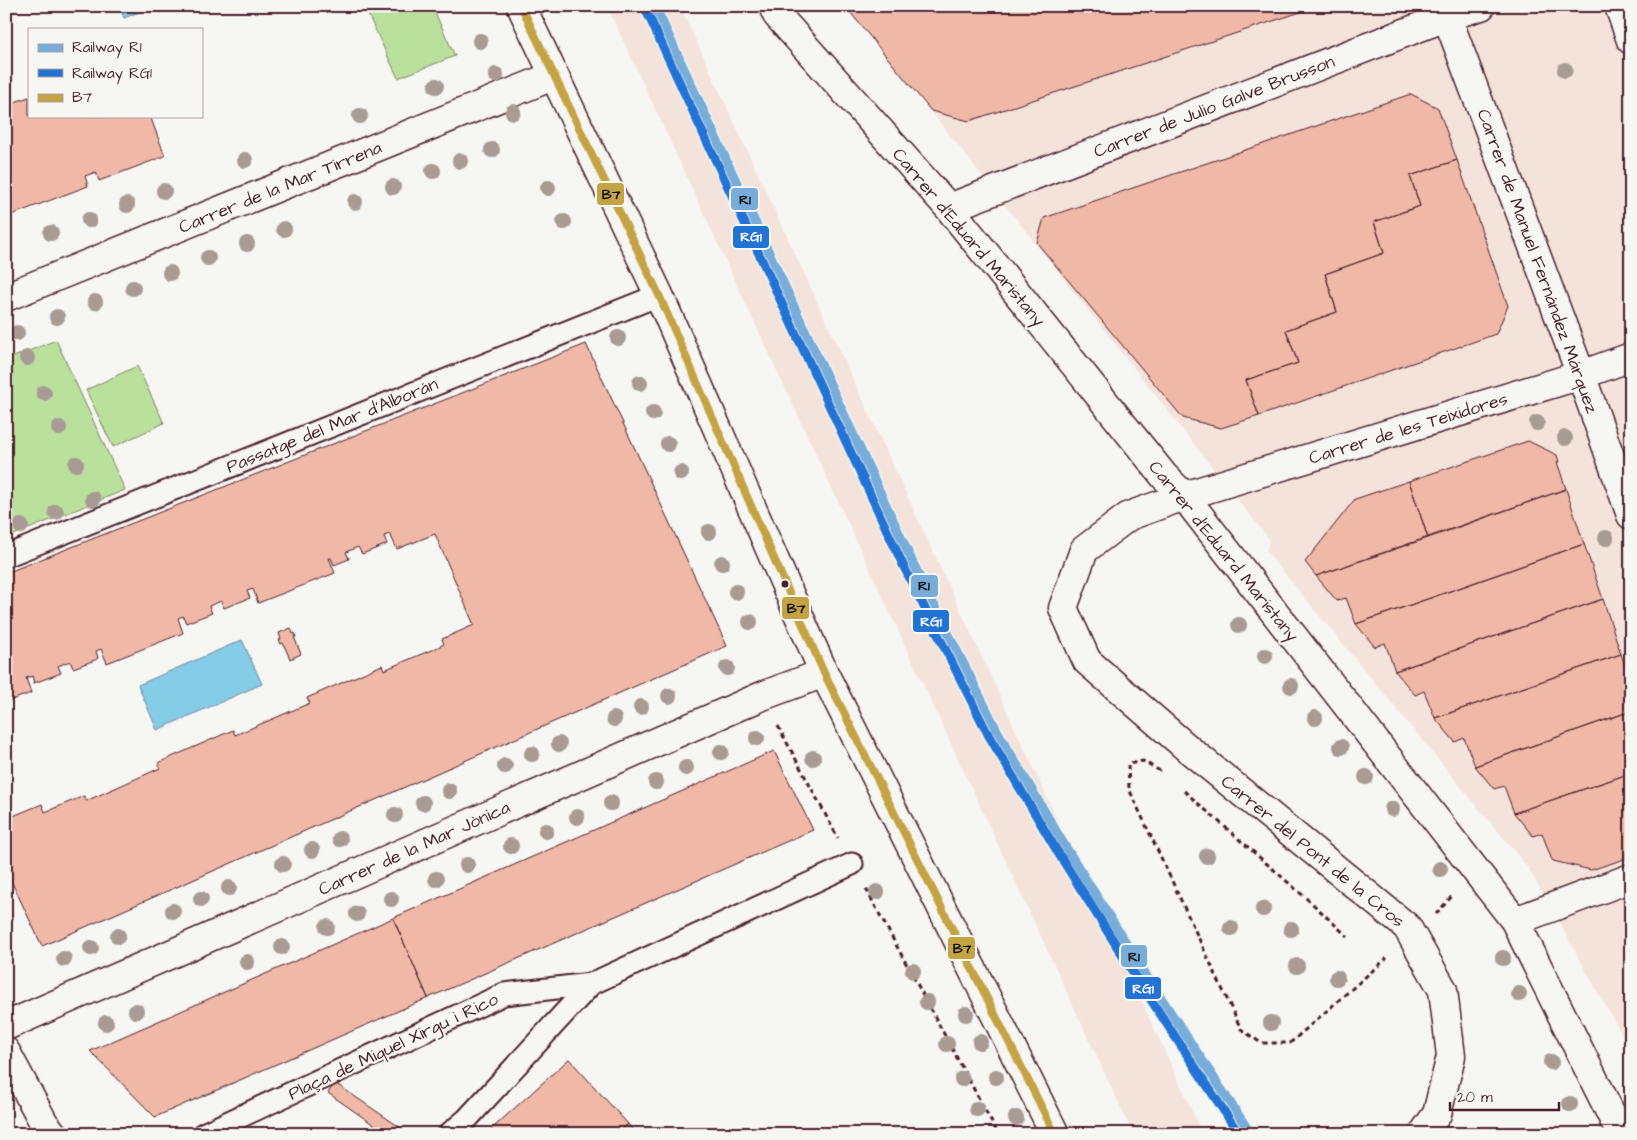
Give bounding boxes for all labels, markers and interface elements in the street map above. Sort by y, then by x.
legend [28,28,202,118]
text: Railway R1 [72,37,142,59]
street label: Carrer de Julio Galve Brusson [1090,49,1338,164]
text: Railway RG1 [72,63,152,85]
text: B7 [72,87,92,108]
street label: Carrer de Manuel Fernández Márquez [1471,106,1604,417]
street label: Carrer de la Mar Tirrena [175,135,385,240]
street label: Carrer d'Eduard Maristany [886,143,1051,333]
line badge: B7 [596,182,625,206]
text: B7 [602,185,621,205]
line badge: R1 [730,187,759,211]
text: R1 [739,190,751,210]
line badge: RG1 [732,225,770,249]
text: RG1 [740,227,762,247]
street label: Passatge del Mar d'Alborán [223,371,442,480]
street label: Carrer de les Teixidores [1306,386,1511,471]
street label: Carrer d'Eduard Maristany [1142,455,1305,648]
line badge: R1 [910,574,939,598]
text: R1 [918,576,930,596]
unlabelled marker [780,579,790,589]
line badge: B7 [781,596,810,620]
text: B7 [787,599,806,619]
line badge: RG1 [912,609,950,633]
text: RG1 [920,612,942,632]
street label: Carrer del Pont de la Cros [1215,769,1410,933]
street label: Carrer de la Mar Jònica [315,795,514,902]
line badge: B7 [947,936,976,960]
text: B7 [953,939,972,959]
line badge: R1 [1120,944,1148,968]
text: R1 [1128,947,1140,967]
line badge: RG1 [1124,976,1162,1000]
text: RG1 [1132,979,1154,999]
street label: Plaça de Miquel Xirgu i Rico [284,987,503,1107]
scale bar [1450,1080,1558,1112]
text: 20 m [1457,1087,1493,1108]

